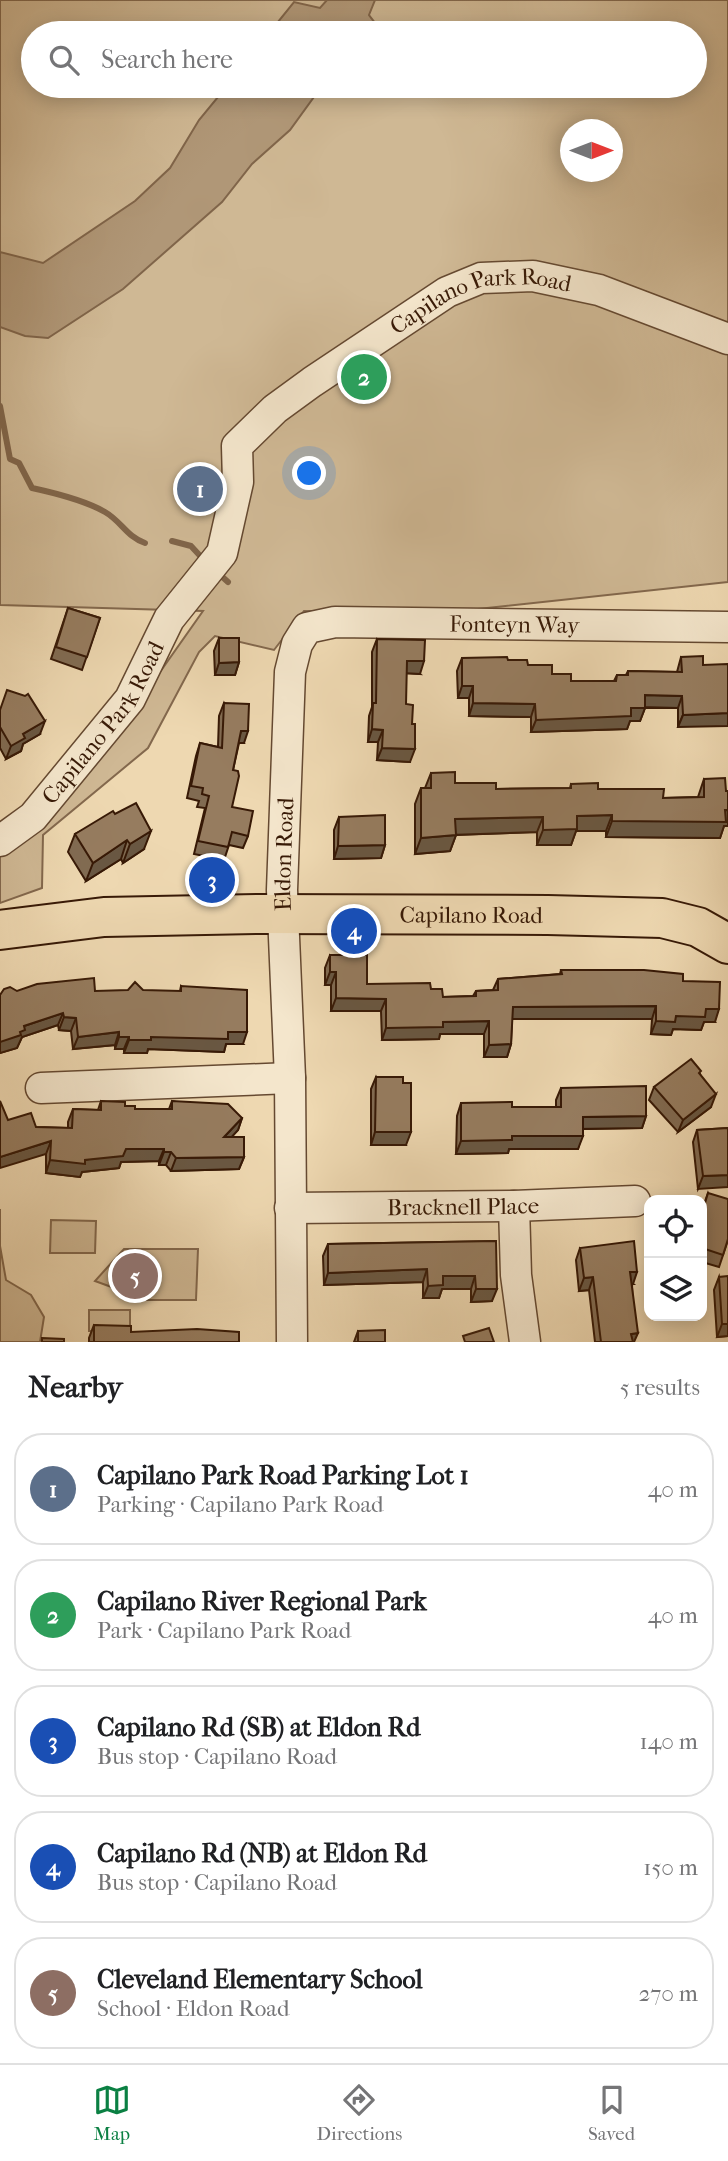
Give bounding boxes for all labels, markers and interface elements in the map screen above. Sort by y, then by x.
search box [21,21,707,98]
icon: search [45,41,83,79]
text: Search here [101,44,233,75]
north arrow [560,119,623,182]
street label: Capilano Park Road [385,263,574,340]
pin: 2 [341,351,387,403]
your location [292,456,326,490]
pin: 1 [177,463,223,515]
street label: Fonteyn Way [449,610,580,639]
street label: Capilano Park Road [36,637,170,810]
street label: Eldon Road [269,796,299,912]
pin: 3 [189,854,235,906]
street label: Capilano Road [399,901,543,929]
pin: 4 [331,905,377,957]
street label: Bracknell Place [387,1192,540,1221]
map controls [644,1195,707,1321]
button: locate [644,1195,707,1258]
pin: 5 [112,1250,158,1302]
button: layers [644,1258,707,1321]
text: Nearby [28,1370,123,1405]
text: 5 results [620,1374,700,1401]
text: Capilano Park Road Parking Lot 1 [97,1460,469,1491]
text: 1 [49,1476,57,1503]
text: 40 m [648,1476,698,1503]
text: Parking · Capilano Park Road [97,1491,384,1518]
text: Capilano River Regional Park [97,1586,427,1617]
text: 2 [47,1602,59,1629]
text: 40 m [648,1602,698,1629]
text: Park · Capilano Park Road [97,1617,351,1644]
text: Capilano Rd (SB) at Eldon Rd [97,1712,420,1743]
text: 3 [48,1728,58,1755]
text: 140 m [639,1728,698,1755]
text: Bus stop · Capilano Road [97,1743,337,1770]
text: Capilano Rd (NB) at Eldon Rd [97,1838,427,1869]
text: 4 [46,1854,60,1881]
text: 150 m [643,1854,698,1881]
text: Bus stop · Capilano Road [97,1869,337,1896]
text: Cleveland Elementary School [97,1964,423,1995]
text: 5 [48,1980,58,2007]
text: 270 m [638,1980,698,2007]
text: School · Eldon Road [97,1995,290,2022]
tab: Map [93,2081,131,2145]
tab: Directions [317,2081,402,2145]
tab: Saved [588,2081,635,2145]

